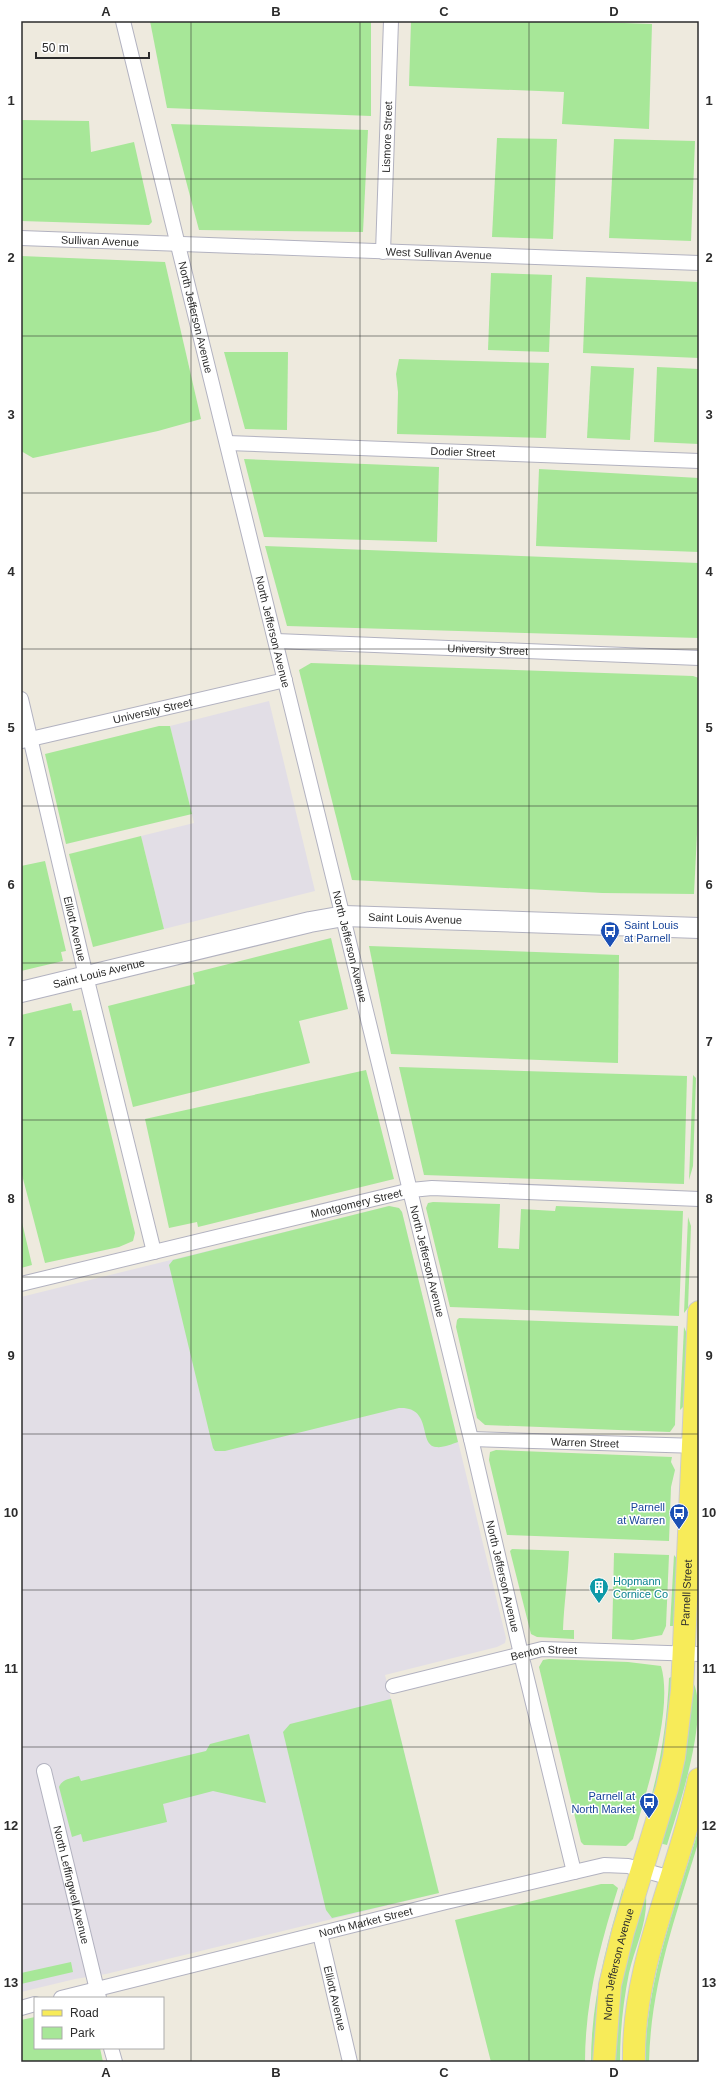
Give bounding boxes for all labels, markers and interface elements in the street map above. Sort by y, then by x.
text: A [101,4,111,19]
text: B [271,4,281,19]
text: C [439,4,449,19]
text: D [609,4,619,19]
scale bar [36,34,149,60]
text: 50 m [42,41,69,55]
text: 1 [7,93,15,108]
text: 1 [705,93,713,108]
street label: Lismore Street [380,101,394,173]
street label: Sullivan Avenue [61,233,139,248]
street label: West Sullivan Avenue [385,245,492,261]
text: 2 [7,250,15,265]
text: 2 [705,250,713,265]
street label: North Jefferson Avenue [176,260,215,374]
text: 3 [7,407,15,422]
text: 3 [705,407,713,422]
street label: Dodier Street [430,445,495,459]
text: 4 [7,564,15,579]
text: 4 [705,564,713,579]
street label: North Jefferson Avenue [253,575,292,689]
street label: University Street [447,642,528,657]
street label: University Street [112,696,193,726]
text: 5 [7,720,15,735]
text: 5 [705,720,713,735]
text: 6 [7,877,15,892]
text: 6 [705,877,713,892]
street label: North Jefferson Avenue [331,889,370,1004]
street label: Elliott Avenue [61,895,88,963]
street label: Saint Louis Avenue [368,911,462,926]
place label: Saint Louis at Parnell [624,919,679,944]
bus stop icon: Saint Louis at Parnell [599,920,621,948]
street label: Saint Louis Avenue [52,956,146,990]
text: 7 [7,1034,15,1049]
text: 7 [705,1034,713,1049]
street label: Montgomery Street [309,1186,403,1220]
text: 8 [7,1191,15,1206]
text: 8 [705,1191,713,1206]
street label: North Jefferson Avenue [408,1204,447,1318]
text: 9 [7,1348,15,1363]
text: 9 [705,1348,713,1363]
street label: Warren Street [551,1435,619,1450]
place label: Parnell at Warren [617,1501,665,1526]
bus stop icon: Parnell at Warren [668,1502,690,1530]
text: 10 [4,1505,18,1520]
text: 10 [702,1505,716,1520]
street label: North Jefferson Avenue [484,1519,522,1633]
street label: Parnell Street [679,1559,694,1626]
place label: Hopmann Cornice Co [613,1575,668,1600]
building icon: Hopmann Cornice Co [588,1576,610,1604]
street label: Benton Street [509,1643,577,1663]
text: 11 [4,1661,18,1676]
text: 11 [702,1661,716,1676]
place label: Parnell at North Market [571,1790,635,1815]
bus stop icon: Parnell at North Market [638,1791,660,1819]
text: 12 [4,1818,18,1833]
text: 12 [702,1818,716,1833]
street label: North Leffingwell Avenue [51,1824,92,1945]
street label: North Market Street [318,1905,414,1939]
street label: North Jefferson Avenue [601,1907,636,2021]
street label: Elliott Avenue [322,1964,348,2032]
text: 13 [4,1975,18,1990]
text: 13 [702,1975,716,1990]
legend [34,1997,164,2049]
text: Road [70,2006,99,2020]
text: Park [70,2026,96,2040]
text: A [101,2065,111,2080]
text: B [271,2065,281,2080]
text: C [439,2065,449,2080]
text: D [609,2065,619,2080]

